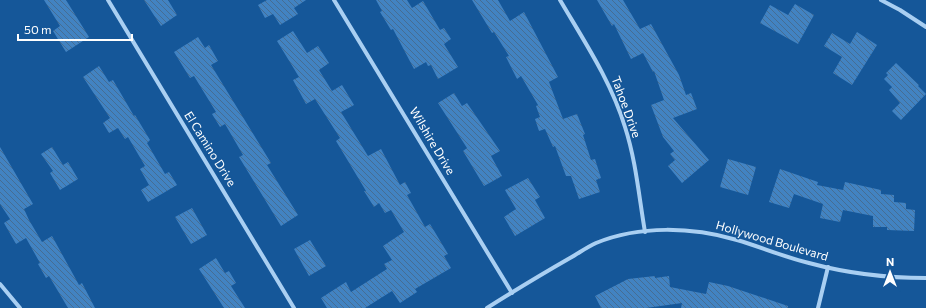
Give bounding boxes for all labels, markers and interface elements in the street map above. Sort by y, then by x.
scale bar [18,16,132,42]
text: 50 m [24,22,52,36]
street label: Tahoe Drive [609,74,645,139]
street label: Wilshire Drive [407,104,458,177]
street label: El Camino Drive [182,108,240,189]
street label: Hollywood Boulevard [715,217,830,263]
north arrow [870,252,910,292]
text: N [886,255,894,268]

